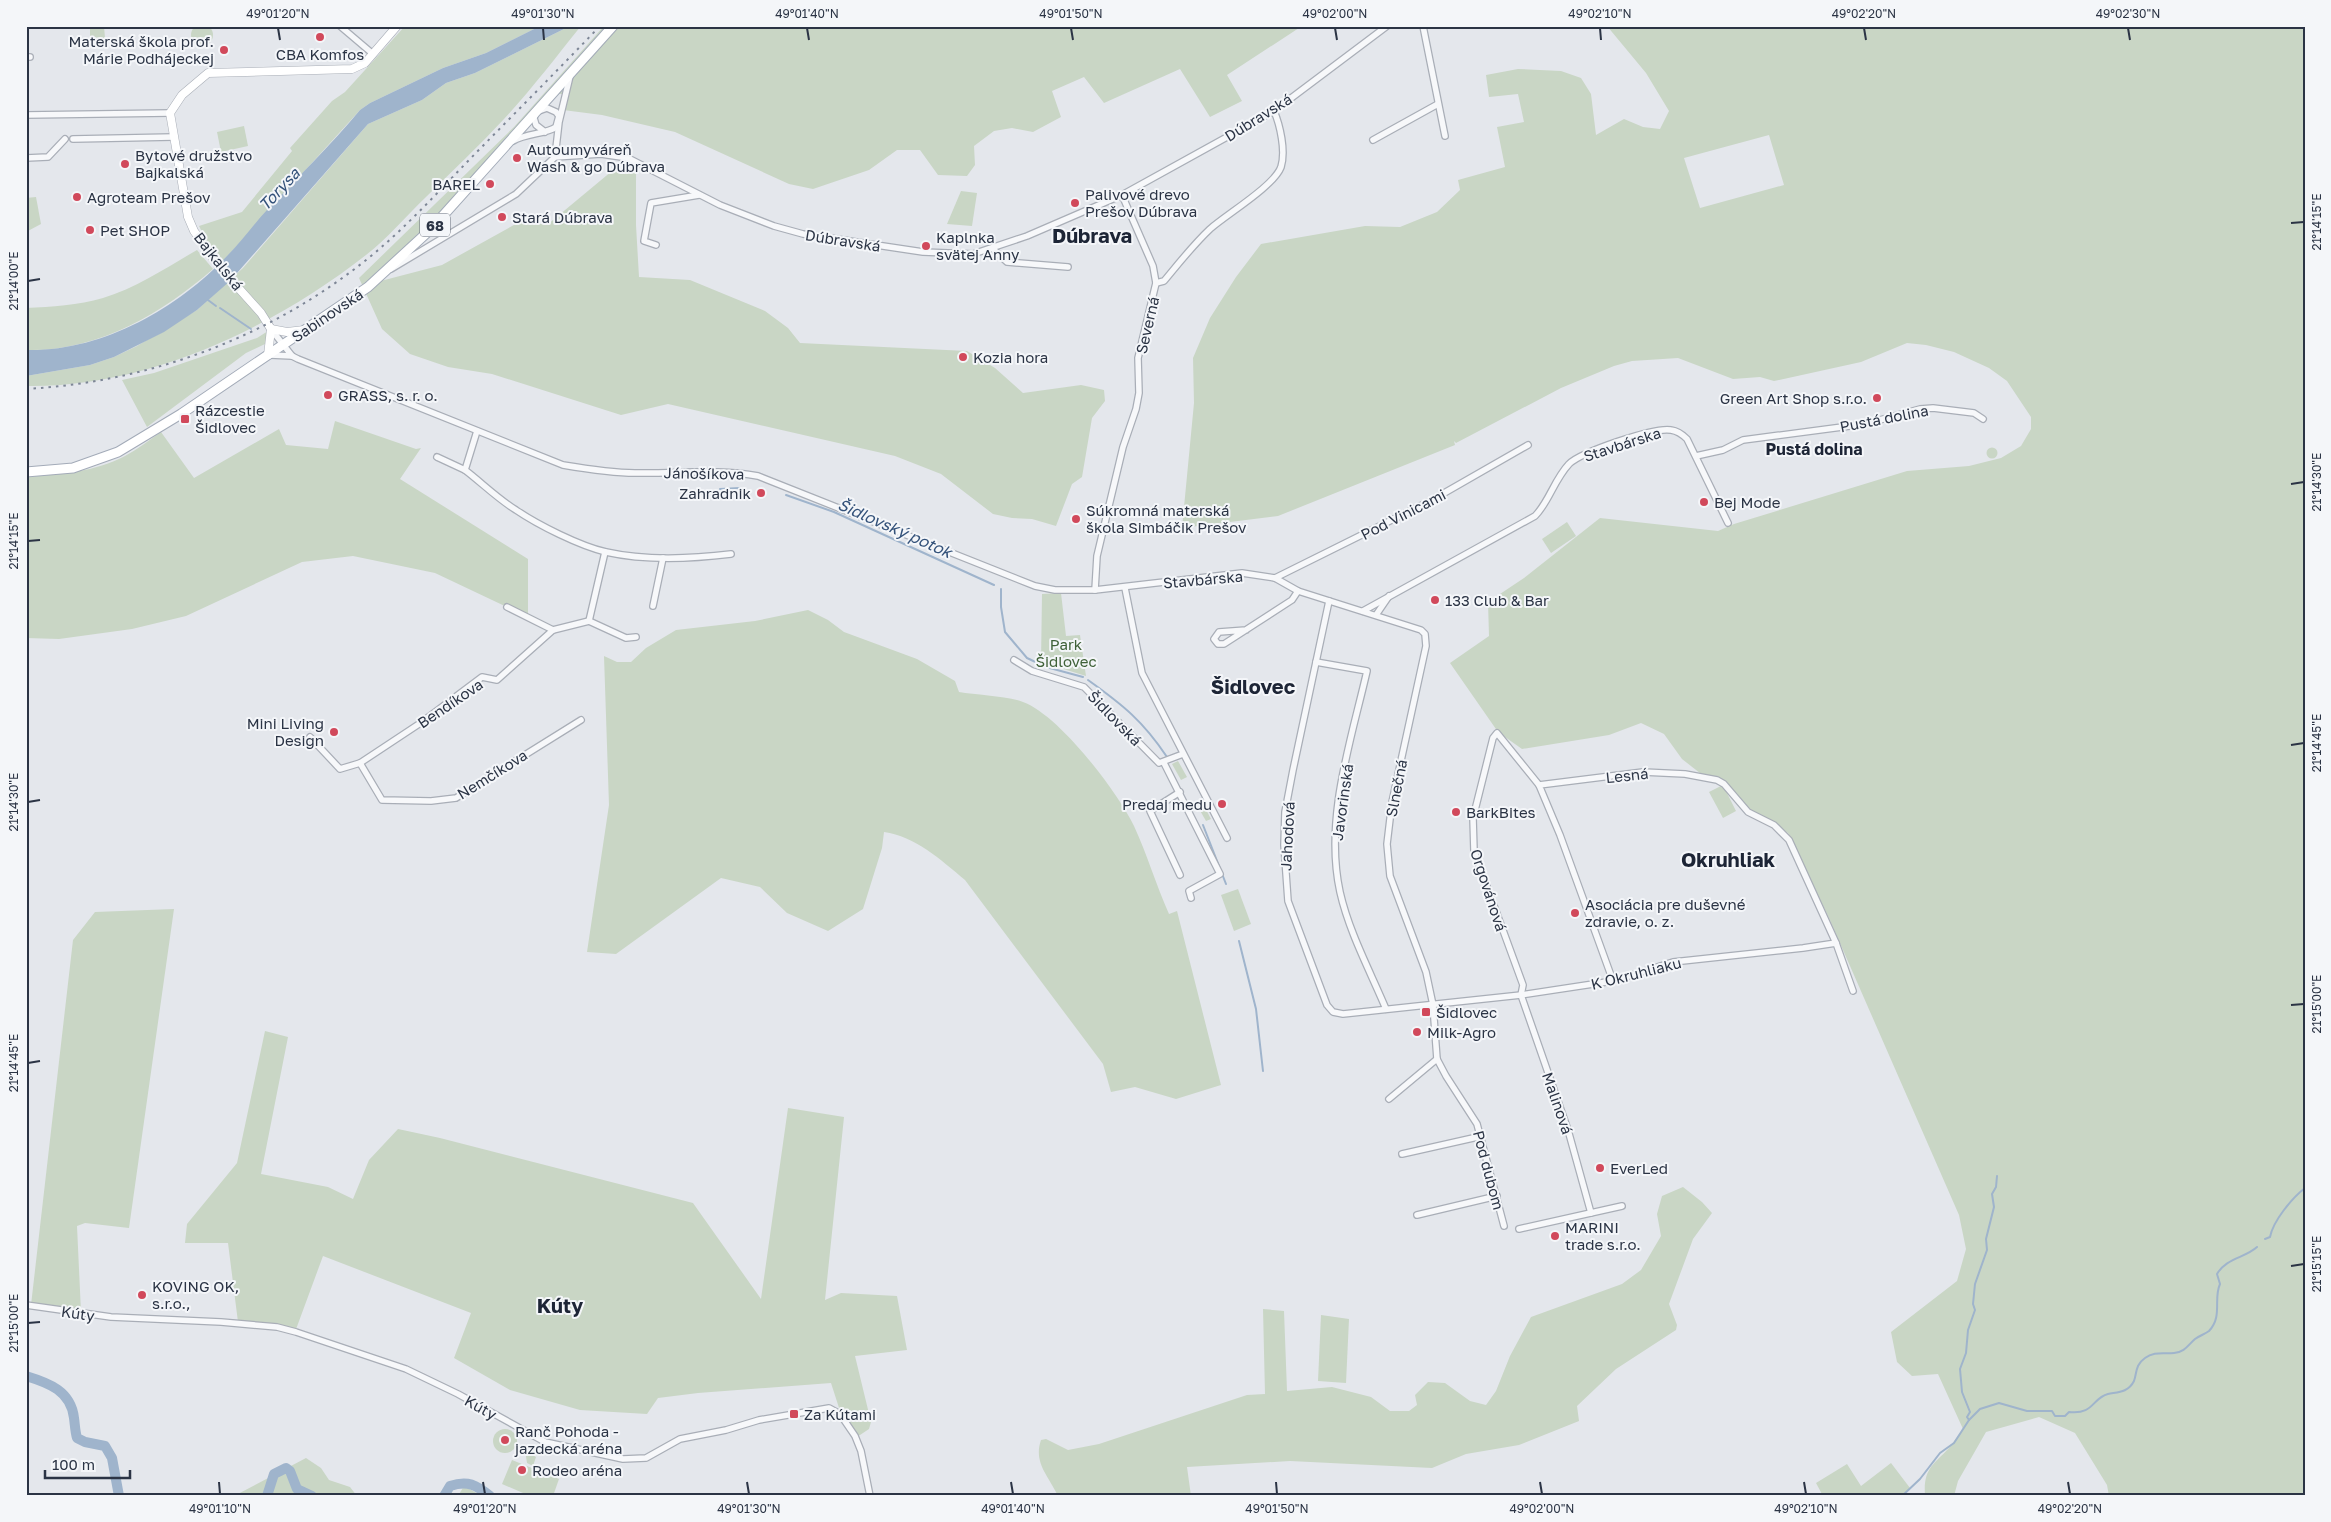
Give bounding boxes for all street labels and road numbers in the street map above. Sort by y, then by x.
street label: Dúbravská [1221,89,1295,145]
road number: 68 [420,214,450,236]
street label: Dúbravská [804,225,882,255]
street label: Bajkalská [191,228,247,294]
street label: Sabinovská [288,284,366,346]
street label: Severná [1132,295,1162,355]
street label: Pustá dolina [1838,401,1930,435]
street label: Stavbárska [1581,423,1663,465]
street label: Jánošíkova [664,463,744,483]
street label: Pod Vinicami [1358,485,1448,543]
street label: Stavbárska [1162,567,1244,591]
street label: Bendíkova [414,675,486,731]
street label: Šidlovská [1084,687,1146,749]
street label: Nemčíkova [454,745,530,803]
street label: Slnečná [1382,758,1410,818]
street label: Javorinská [1328,762,1356,842]
street label: Lesná [1605,764,1649,786]
street label: Jahodová [1276,801,1298,871]
street label: Orgovánová [1467,847,1511,933]
street label: K Okruhliaku [1589,953,1683,993]
street label: Malinová [1539,1070,1577,1136]
street label: Pod dubom [1470,1128,1508,1212]
street label: Kúty [60,1302,97,1324]
street label: Kúty [462,1391,501,1423]

